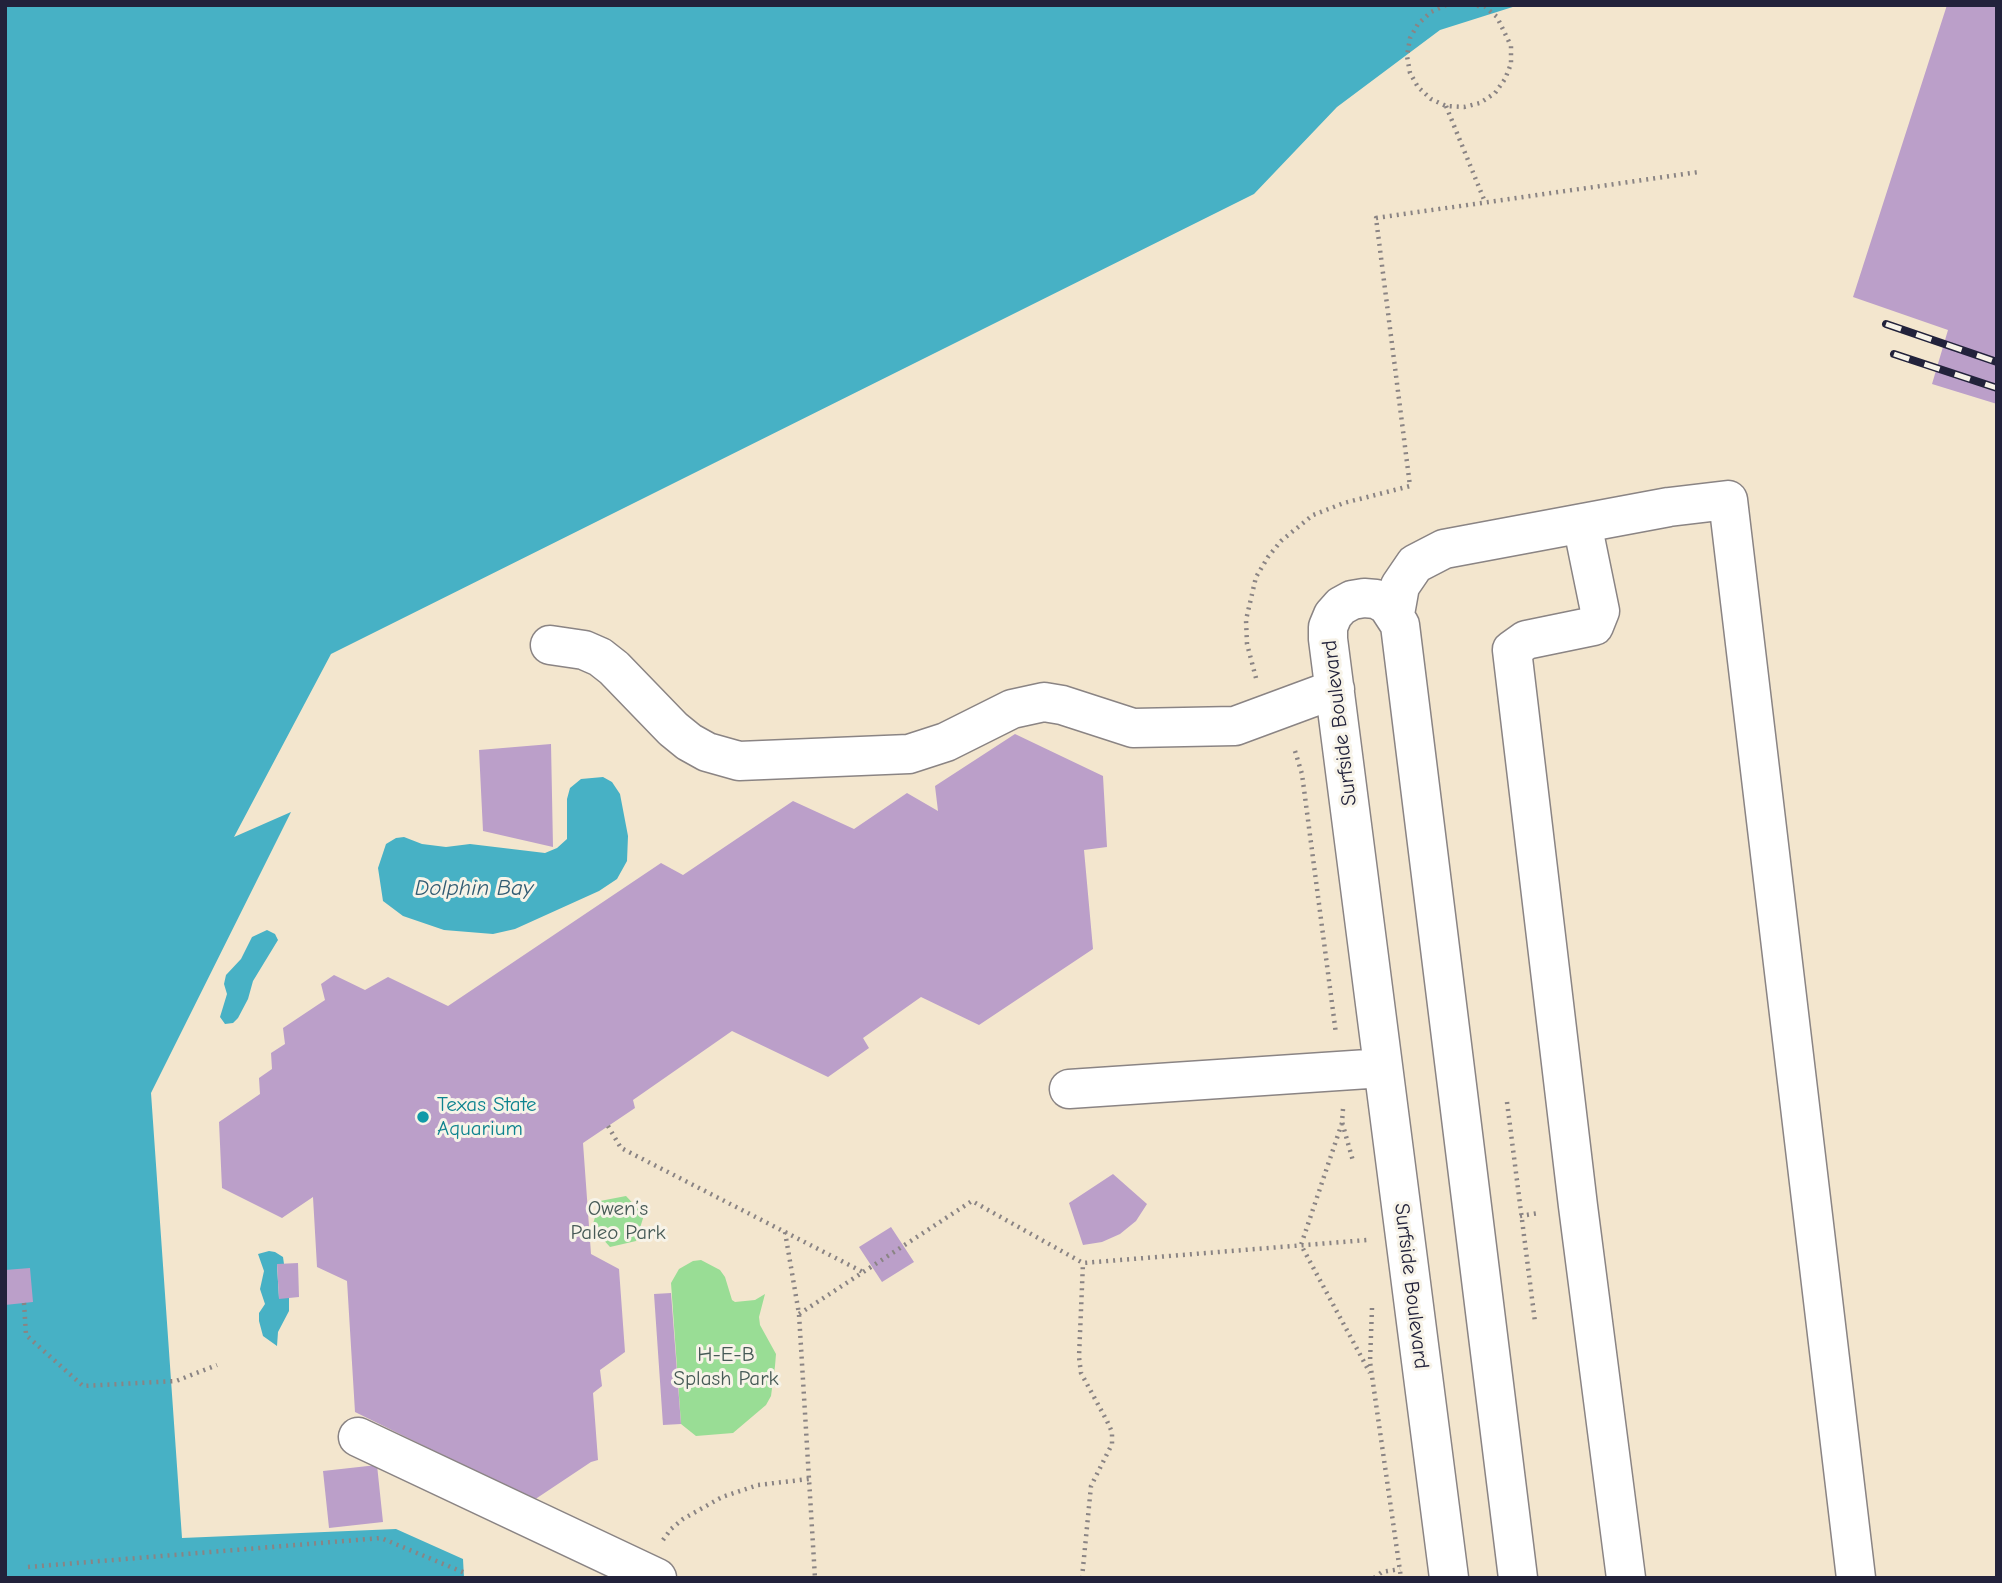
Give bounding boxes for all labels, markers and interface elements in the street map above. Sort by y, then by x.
street label: Surfside Boulevard [1317,639,1363,807]
water label: Dolphin Bay [415,874,533,902]
place label: Texas State Aquarium [437,1092,537,1142]
marker: Texas State Aquarium [415,1109,431,1125]
park label: Owen’s Paleo Park [570,1196,666,1246]
street label: Surfside Boulevard [1388,1202,1434,1370]
park label: H-E-B Splash Park [673,1342,779,1392]

